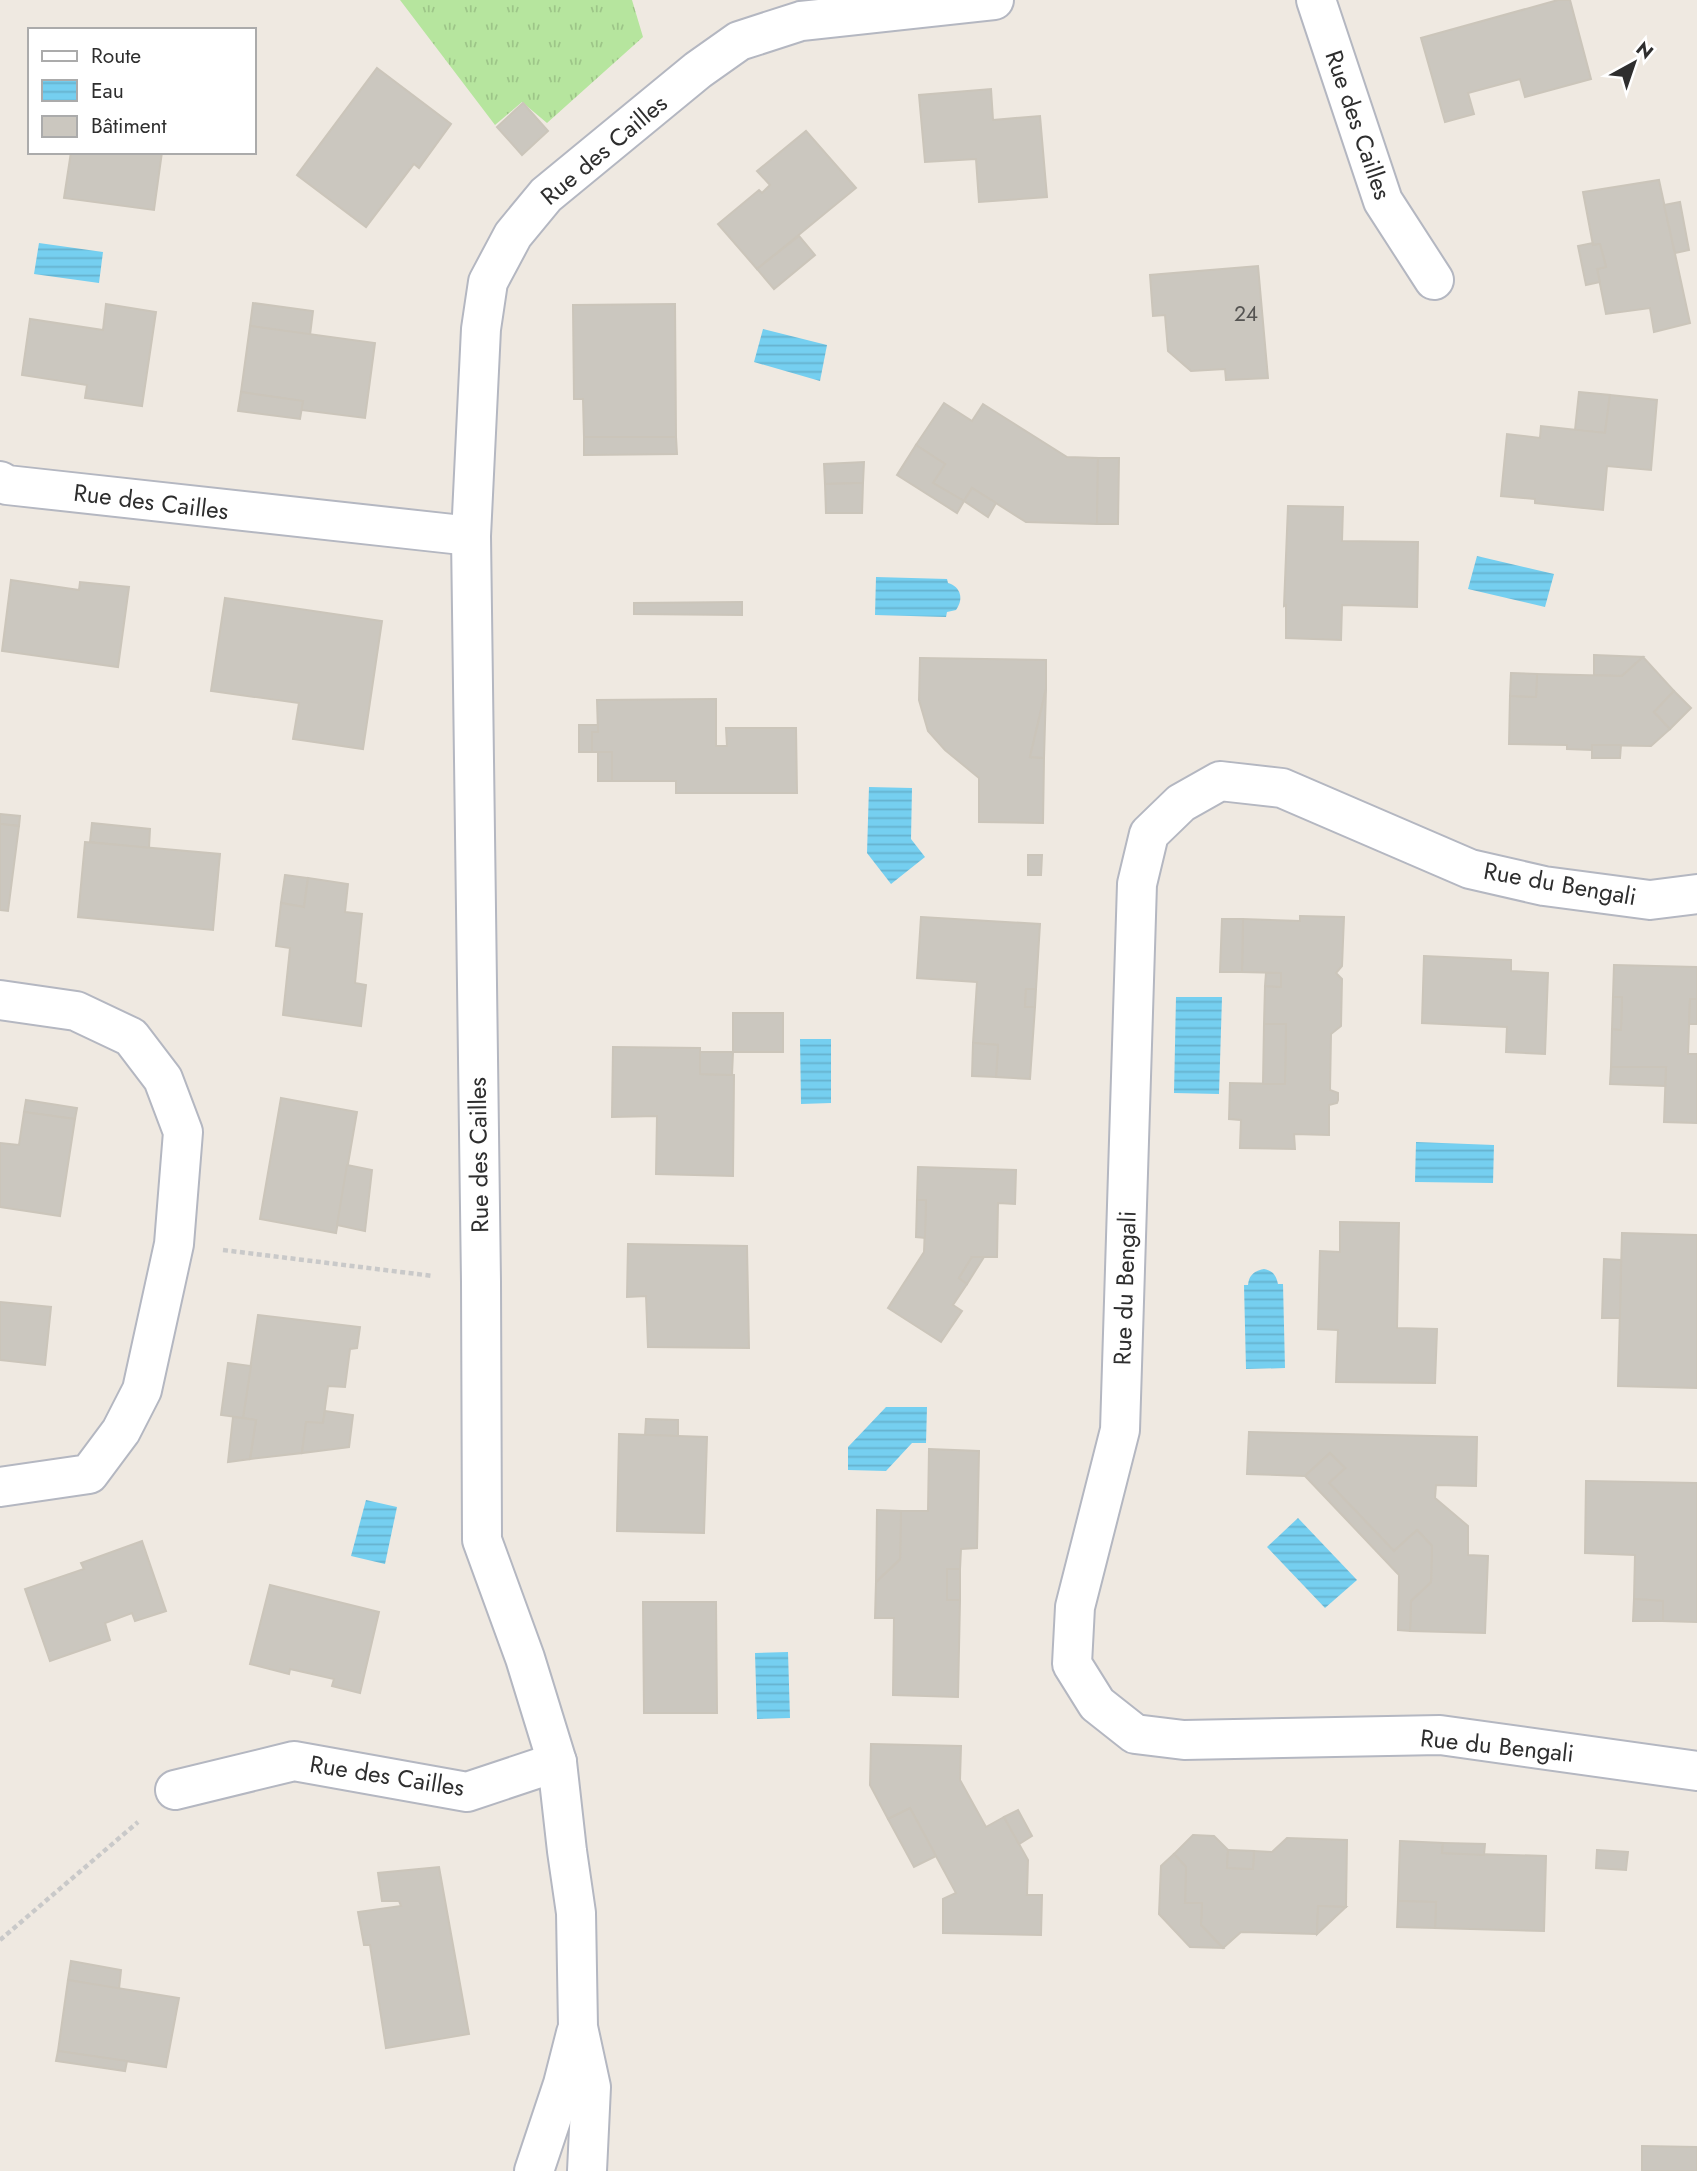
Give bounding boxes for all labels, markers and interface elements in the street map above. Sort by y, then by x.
legend [28,28,256,154]
north arrow [1599,28,1669,98]
text: N [1630,35,1659,66]
text: Route [91,41,141,71]
street label: Rue des Cailles [1317,45,1400,204]
text: Eau [91,76,124,106]
street label: Rue des Cailles [533,86,675,213]
text: Bâtiment [91,111,167,141]
house number: 24 [1234,299,1258,329]
street label: Rue des Cailles [72,475,231,528]
street label: Rue du Bengali [1481,853,1639,914]
street label: Rue des Cailles [460,1077,497,1233]
street label: Rue du Bengali [1104,1210,1145,1366]
street label: Rue du Bengali [1418,1720,1576,1771]
street label: Rue des Cailles [307,1746,467,1805]

